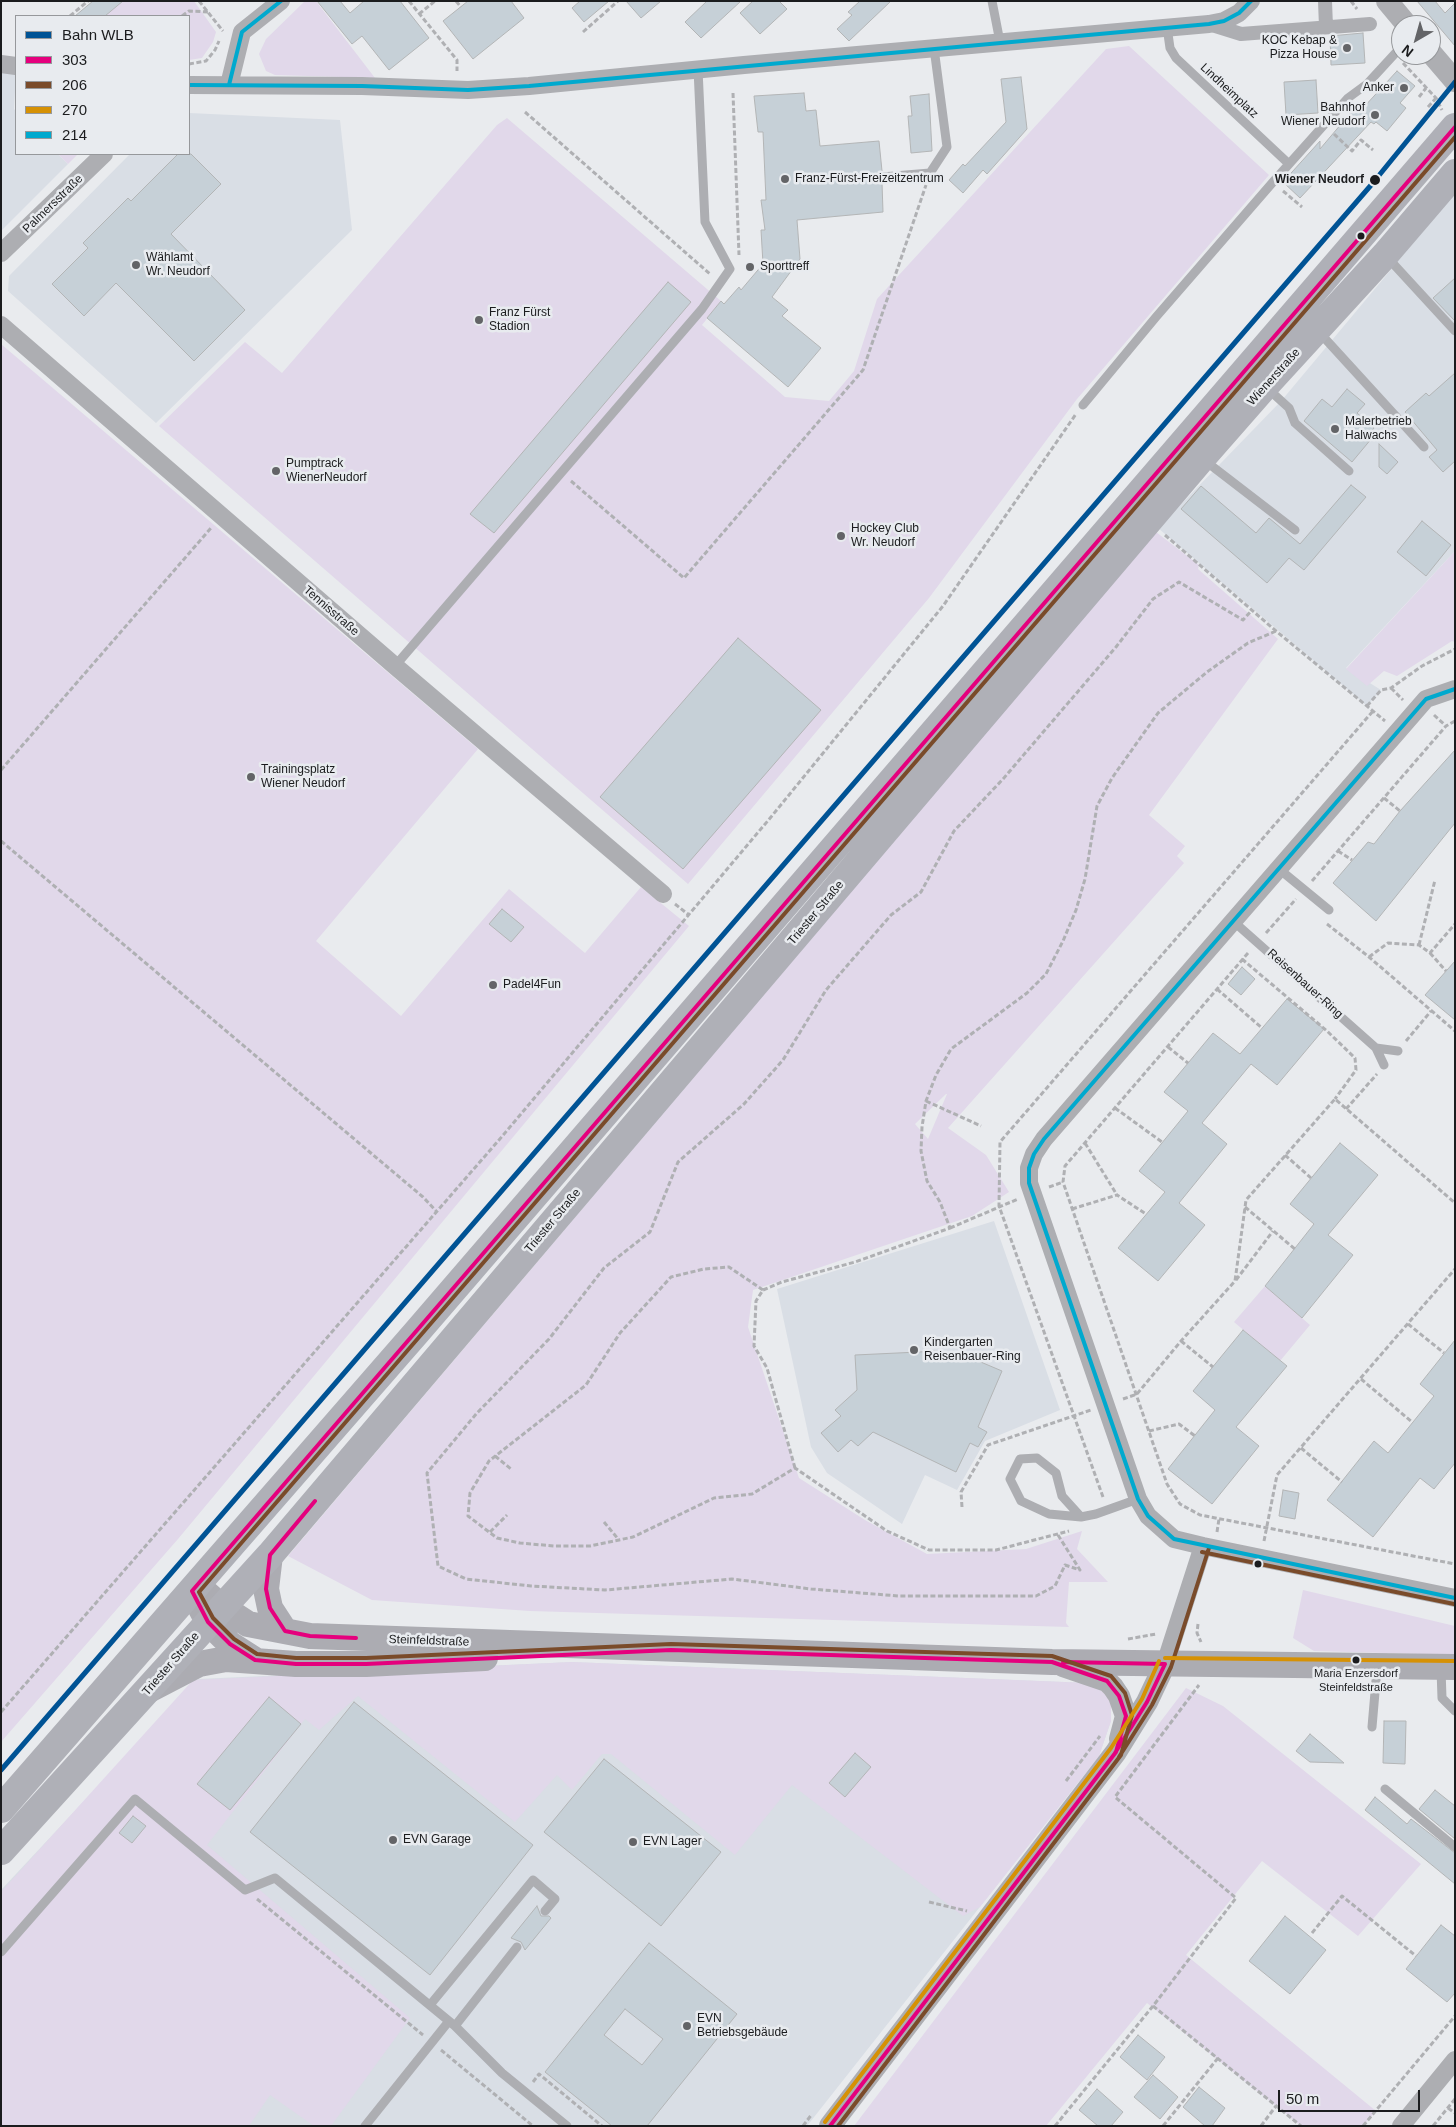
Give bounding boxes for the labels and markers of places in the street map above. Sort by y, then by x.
place label: KOC Kebap & Pizza House [1262,34,1337,62]
marker: KOC Kebap & Pizza House [1341,42,1353,54]
place label: Anker [1363,81,1394,95]
marker: Anker [1398,82,1410,94]
place label: Bahnhof Wiener Neudorf [1281,101,1365,129]
marker: Bahnhof Wiener Neudorf [1369,109,1381,121]
place label: Franz-Fürst-Freizeitzentrum [795,172,944,186]
marker: Franz-Fürst-Freizeitzentrum [779,173,791,185]
place label: Wiener Neudorf [1275,173,1364,187]
marker: Wiener Neudorf [1368,173,1382,187]
unlabelled marker [1356,231,1366,241]
place label: Wählamt Wr. Neudorf [146,251,210,279]
marker: Wählamt Wr. Neudorf [130,259,142,271]
place label: Sporttreff [760,260,809,274]
marker: Sporttreff [744,261,756,273]
place label: Franz Fürst Stadion [489,306,550,334]
marker: Franz Fürst Stadion [473,314,485,326]
place label: Malerbetrieb Halwachs [1345,415,1412,443]
marker: Malerbetrieb Halwachs [1329,423,1341,435]
place label: Pumptrack WienerNeudorf [286,457,367,485]
marker: Pumptrack WienerNeudorf [270,465,282,477]
place label: Hockey Club Wr. Neudorf [851,522,919,550]
marker: Hockey Club Wr. Neudorf [835,530,847,542]
place label: Trainingsplatz Wiener Neudorf [261,763,345,791]
marker: Trainingsplatz Wiener Neudorf [245,771,257,783]
place label: Padel4Fun [503,978,561,992]
marker: Padel4Fun [487,979,499,991]
place label: Kindergarten Reisenbauer-Ring [924,1336,1021,1364]
marker: Kindergarten Reisenbauer-Ring [908,1344,920,1356]
unlabelled marker [1253,1559,1263,1569]
marker: Maria Enzersdorf Steinfeldstraße [1351,1655,1361,1665]
place label: Maria Enzersdorf Steinfeldstraße [1314,1667,1398,1693]
place label: EVN Garage [403,1833,471,1847]
marker: EVN Garage [387,1834,399,1846]
place label: EVN Lager [643,1835,702,1849]
marker: EVN Lager [627,1836,639,1848]
place label: EVN Betriebsgebäude [697,2012,788,2040]
marker: EVN Betriebsgebäude [681,2020,693,2032]

